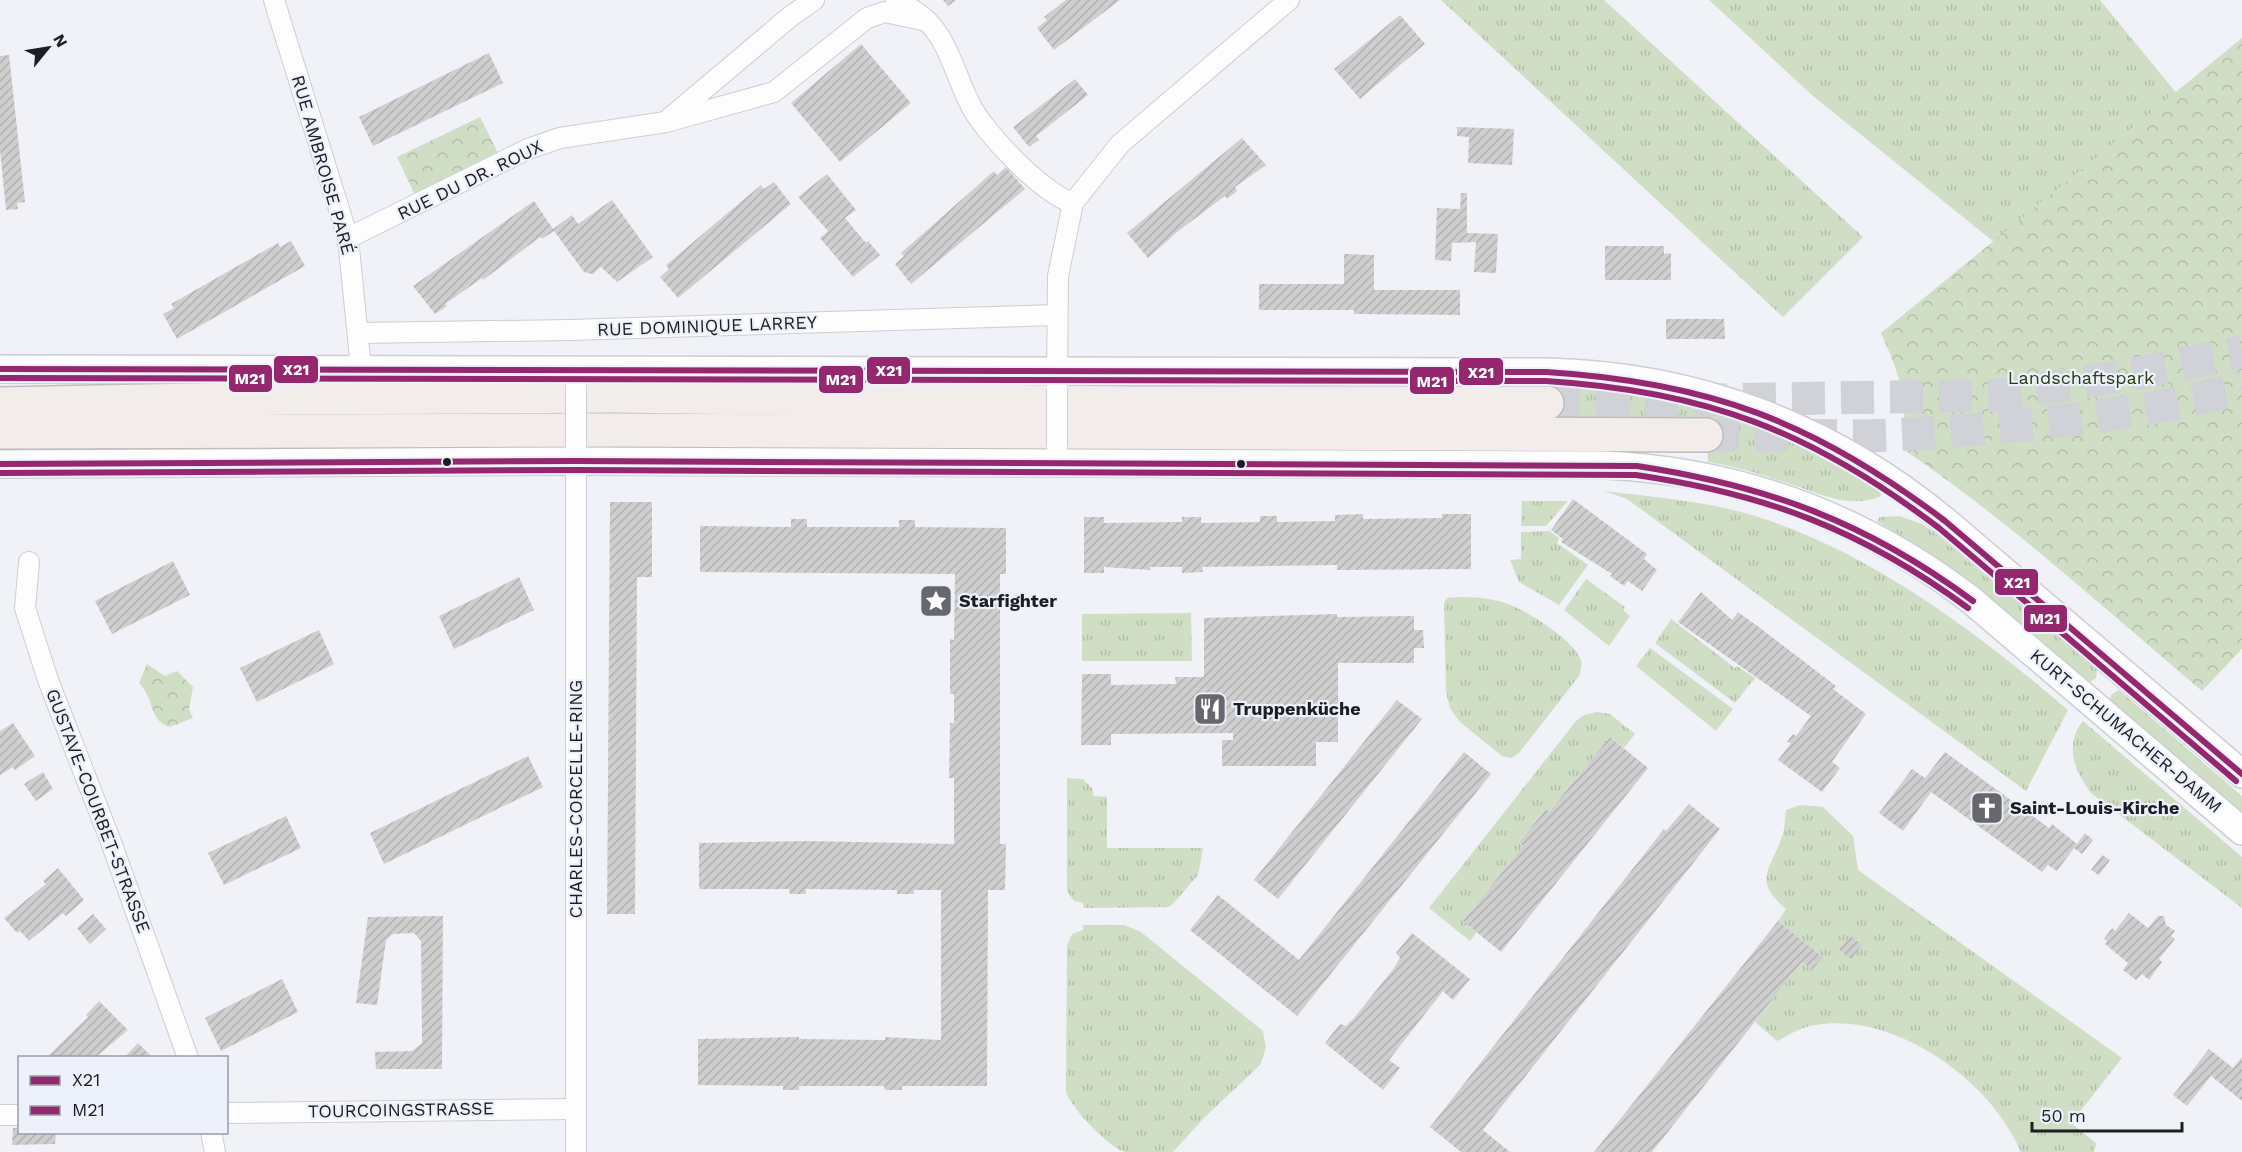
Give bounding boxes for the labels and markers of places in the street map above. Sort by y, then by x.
unlabelled marker [441,456,453,468]
unlabelled marker [1235,458,1247,470]
place icon: Starfighter [918,583,954,619]
place label: Starfighter [959,590,1057,611]
restaurant icon: Truppenküche [1192,691,1228,727]
place label: Truppenküche [1233,698,1361,719]
church icon: Saint-Louis-Kirche [1969,790,2005,826]
place label: Saint-Louis-Kirche [2010,797,2179,818]

